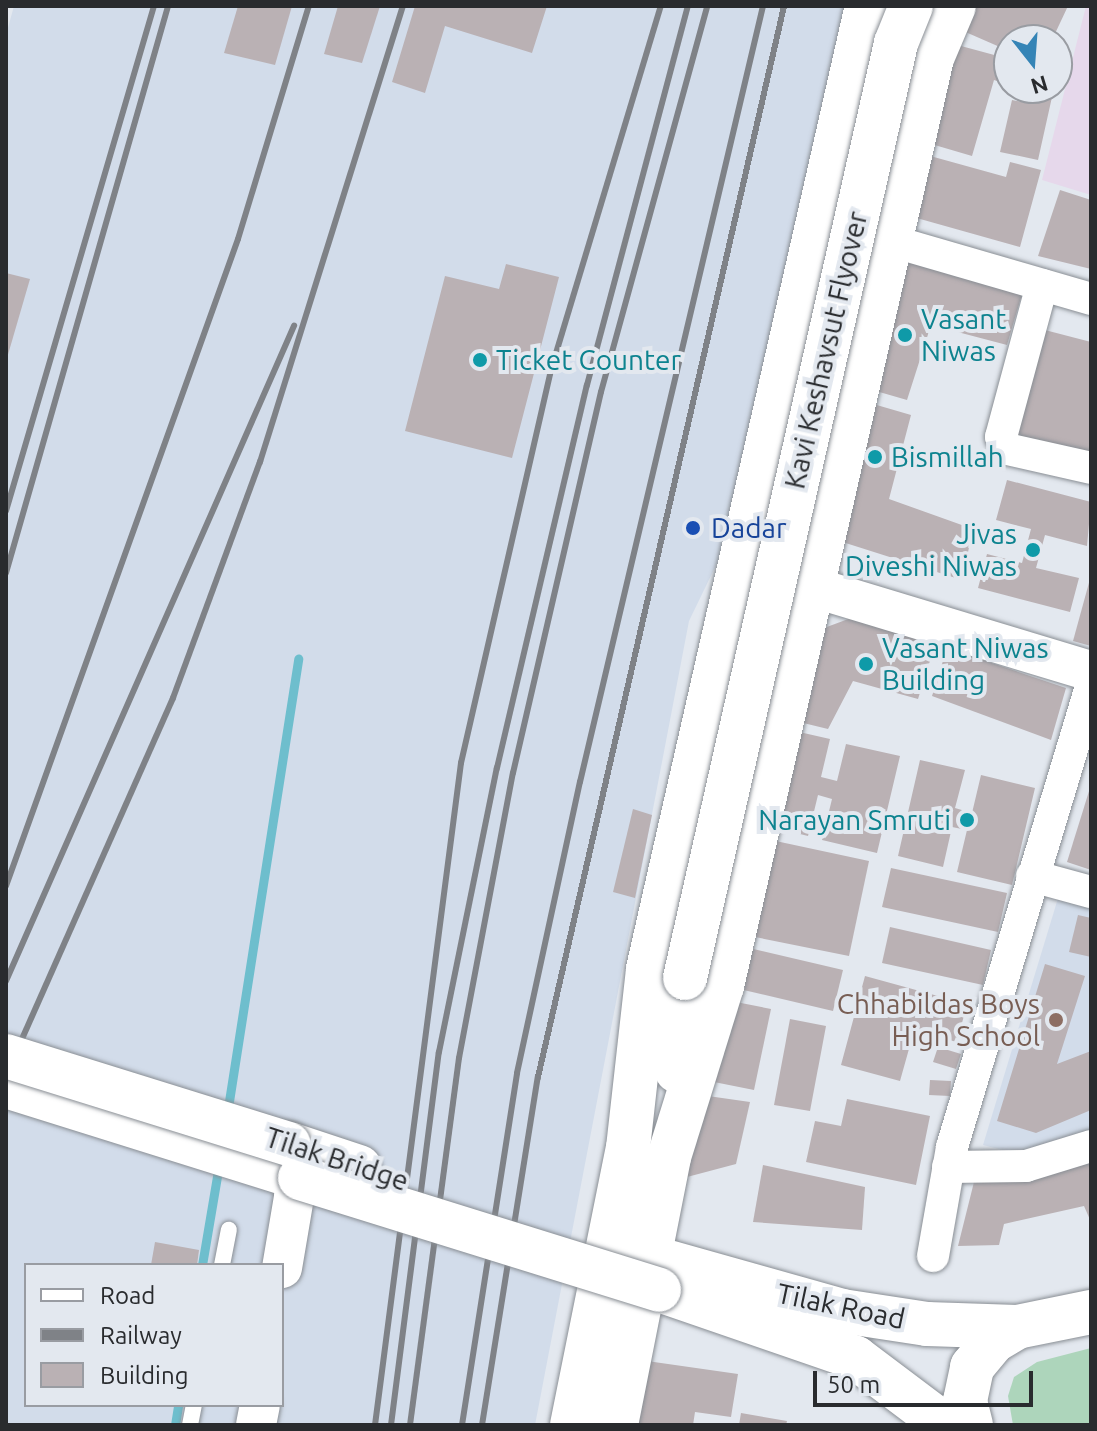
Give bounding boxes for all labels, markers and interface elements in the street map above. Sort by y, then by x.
north arrow [993,24,1073,104]
text: N [1028,71,1051,100]
street label: Kavi Keshavsut Flyover [778,208,874,492]
place label: Vasant Niwas [921,302,1006,368]
marker: Vasant Niwas [896,326,914,344]
place label: Ticket Counter [496,343,681,377]
marker: Ticket Counter [471,351,489,369]
place label: Bismillah [891,440,1004,474]
marker: Bismillah [866,448,884,466]
place label: Dadar [711,511,787,545]
marker: Dadar [682,517,704,539]
place label: Jivas Diveshi Niwas [845,517,1017,583]
marker: Jivas Diveshi Niwas [1024,541,1042,559]
place label: Vasant Niwas Building [882,631,1049,697]
marker: Vasant Niwas Building [857,655,875,673]
place label: Narayan Smruti [758,803,951,837]
marker: Narayan Smruti [958,811,976,829]
place label: Chhabildas Boys High School [837,987,1040,1053]
marker: Chhabildas Boys High School [1047,1011,1065,1029]
street label: Tilak Bridge [261,1120,413,1198]
legend [24,1263,284,1407]
street label: Tilak Road [774,1276,908,1336]
text: Road [100,1282,155,1309]
text: Railway [100,1322,182,1349]
scale bar [817,1355,1037,1405]
text: Building [100,1362,188,1389]
text: 50 m [827,1371,880,1398]

